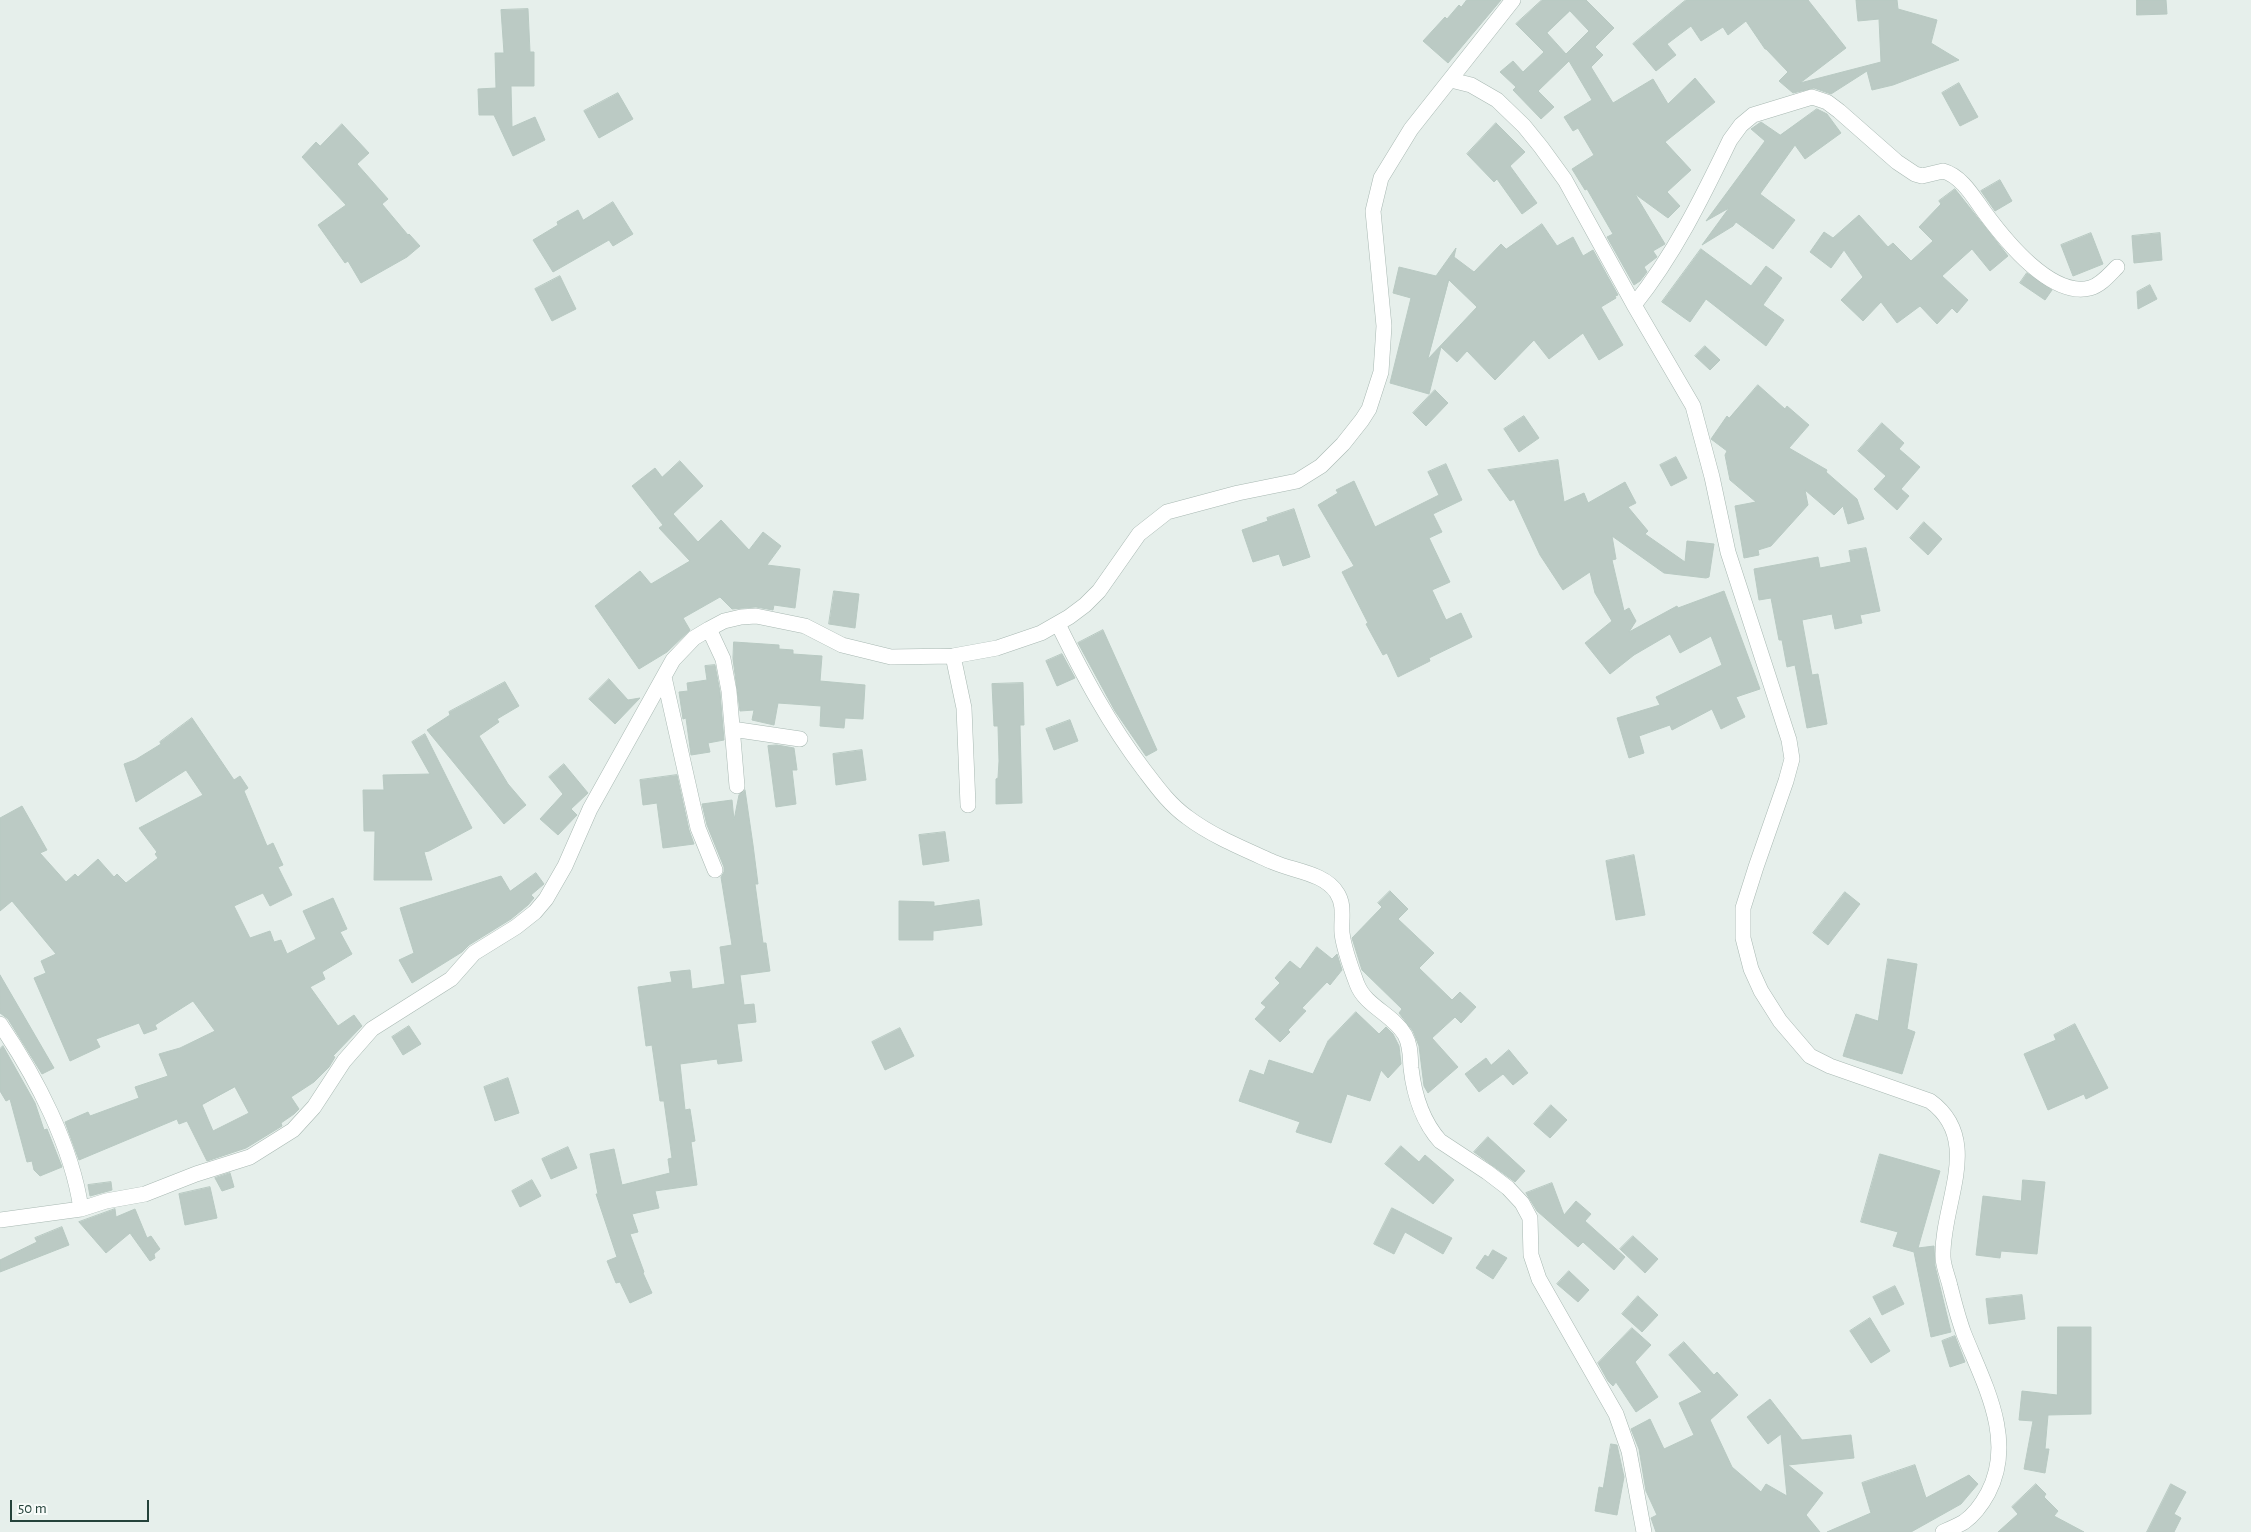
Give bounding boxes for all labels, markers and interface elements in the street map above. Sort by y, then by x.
scale bar [12,1490,151,1522]
text: 50 m [18,1501,47,1516]

